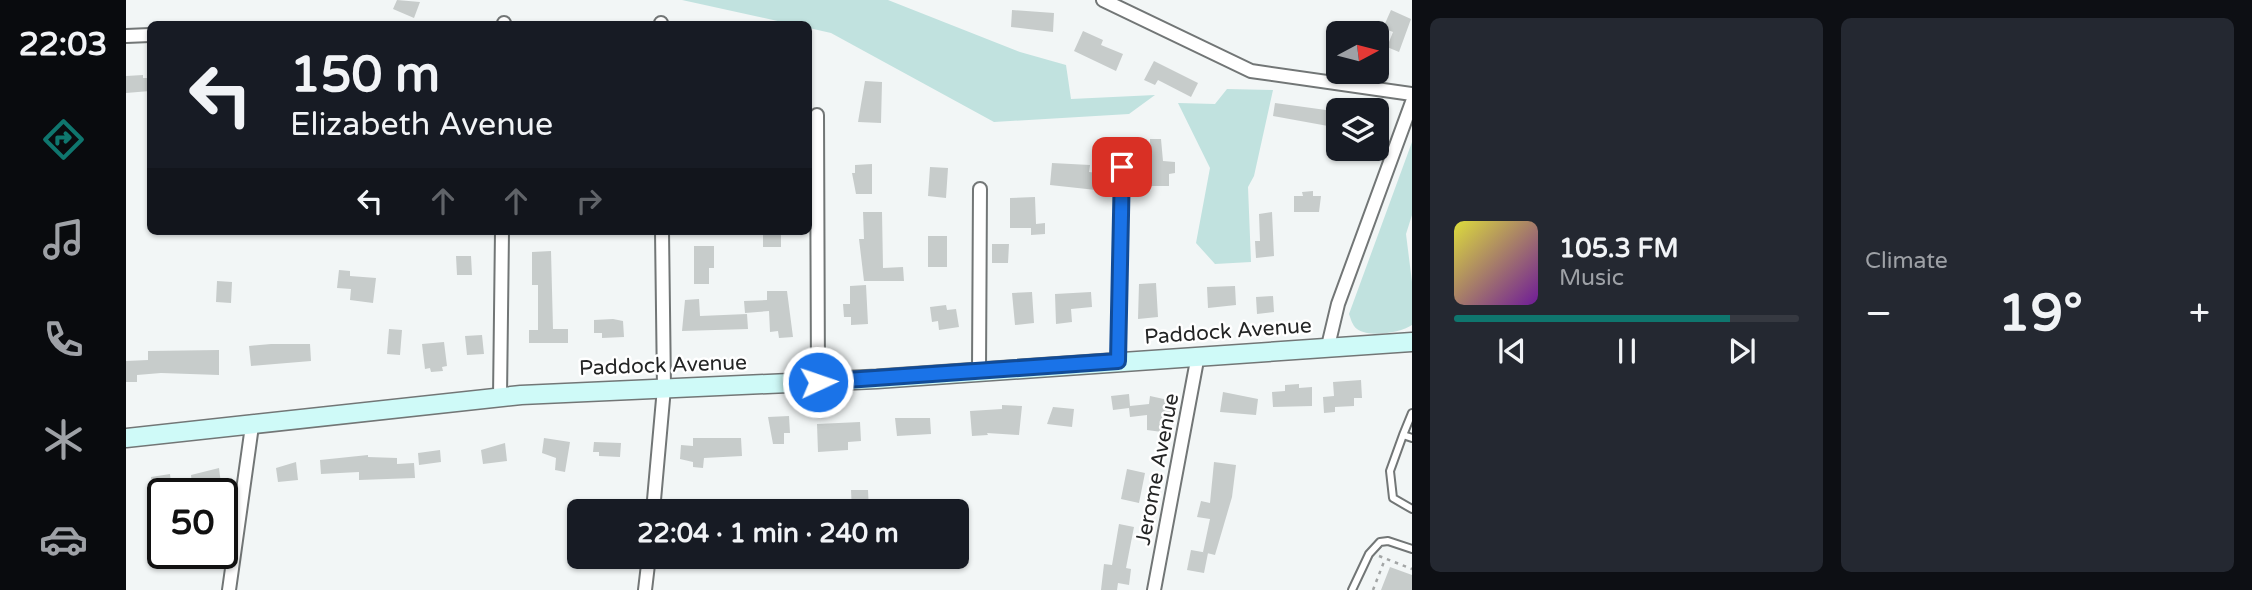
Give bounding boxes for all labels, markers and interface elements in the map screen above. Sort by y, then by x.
north arrow [1326,21,1390,84]
map controls [1326,21,1389,161]
text: 22:03 [19,26,107,64]
text: 150 m [290,46,440,105]
icon: left [175,49,266,140]
button: layers [1326,98,1389,161]
text: Elizabeth Avenue [290,106,553,144]
icon: directions [39,115,88,164]
pin [1092,137,1152,197]
icon: arrive [1103,148,1141,186]
icon: left [351,182,389,220]
icon: ahead [424,182,462,220]
icon: ahead [497,182,535,220]
icon: right [570,182,608,220]
icon: music [39,215,88,264]
text: 105.3 FM [1559,233,1679,264]
text: Climate [1865,247,1948,275]
text: Music [1559,264,1624,292]
text: 19° [1998,282,2083,345]
text: − [1865,291,1892,337]
text: + [2189,291,2210,337]
street label: Paddock Avenue [1143,313,1313,350]
icon: phone [39,315,88,364]
icon: previous [1493,332,1531,370]
icon: pause [1608,332,1646,370]
icon: next [1723,332,1761,370]
position arrow [781,345,855,419]
street label: Paddock Avenue [579,350,747,381]
street label: Jerome Avenue [1131,391,1184,547]
icon: climate [39,415,88,464]
speed limit sign: 50 [147,478,238,569]
icon: car [39,515,88,564]
text: 22:04 · 1 min · 240 m [637,518,899,549]

